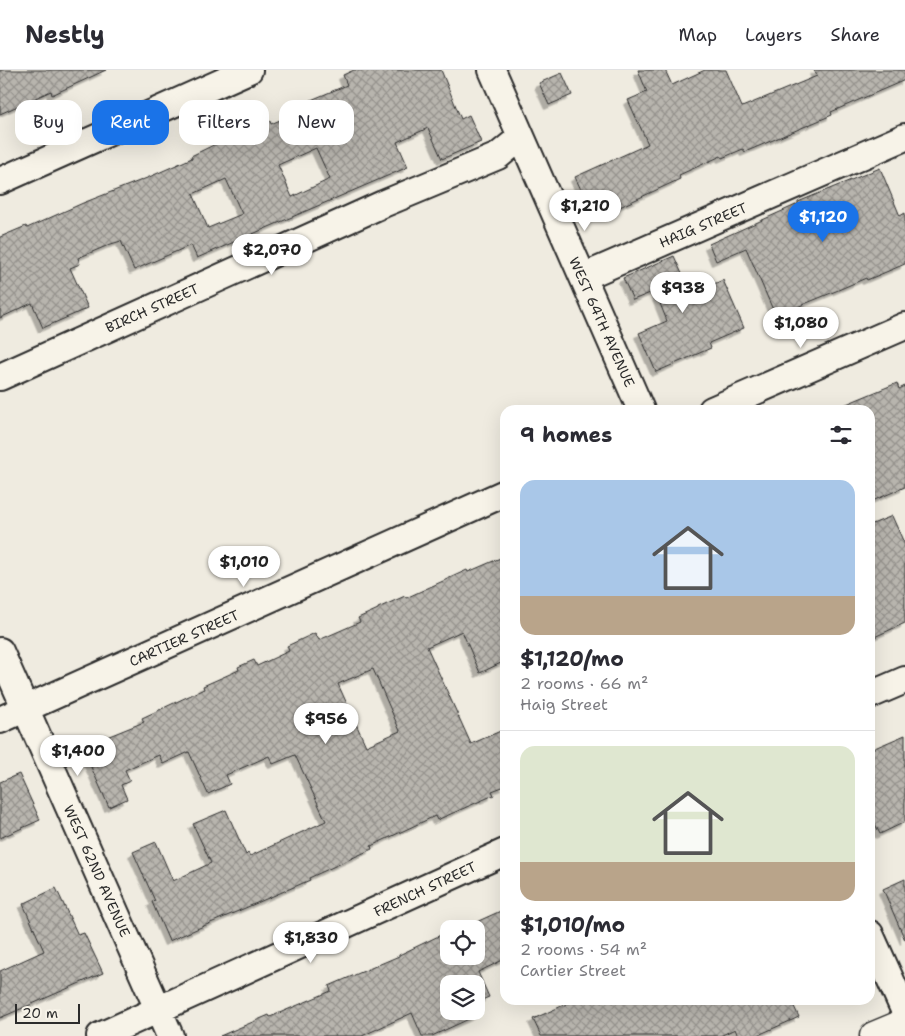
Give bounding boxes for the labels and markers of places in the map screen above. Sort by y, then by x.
pin: $1,210 [544,190,626,232]
pin: $1,120 [782,200,864,243]
pin: $2,070 [231,234,313,276]
pin: $938 [653,272,713,314]
pin: $1,080 [760,306,842,349]
pin: $1,010 [203,546,285,588]
pin: $956 [296,702,356,745]
pin: $1,400 [37,734,119,777]
pin: $1,830 [270,922,352,964]

